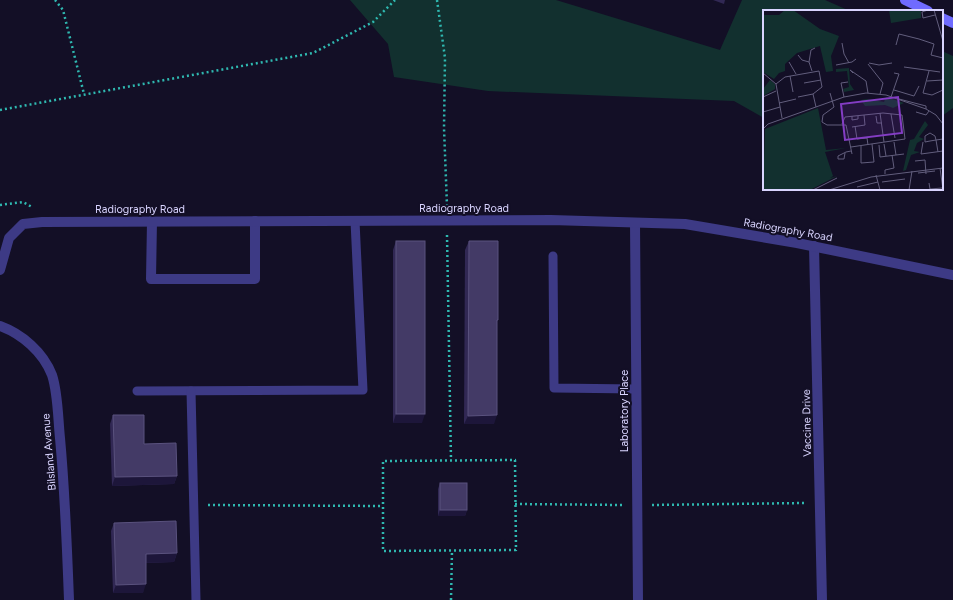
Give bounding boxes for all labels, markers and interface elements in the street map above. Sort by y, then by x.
inset map [763,10,943,190]
street label: Radiography Road [419,202,509,215]
street label: Radiography Road [95,203,185,216]
street label: Radiography Road [743,216,833,244]
street label: Laboratory Place [618,370,631,452]
street label: Vaccine Drive [800,389,814,457]
street label: Bilsland Avenue [39,413,59,491]

